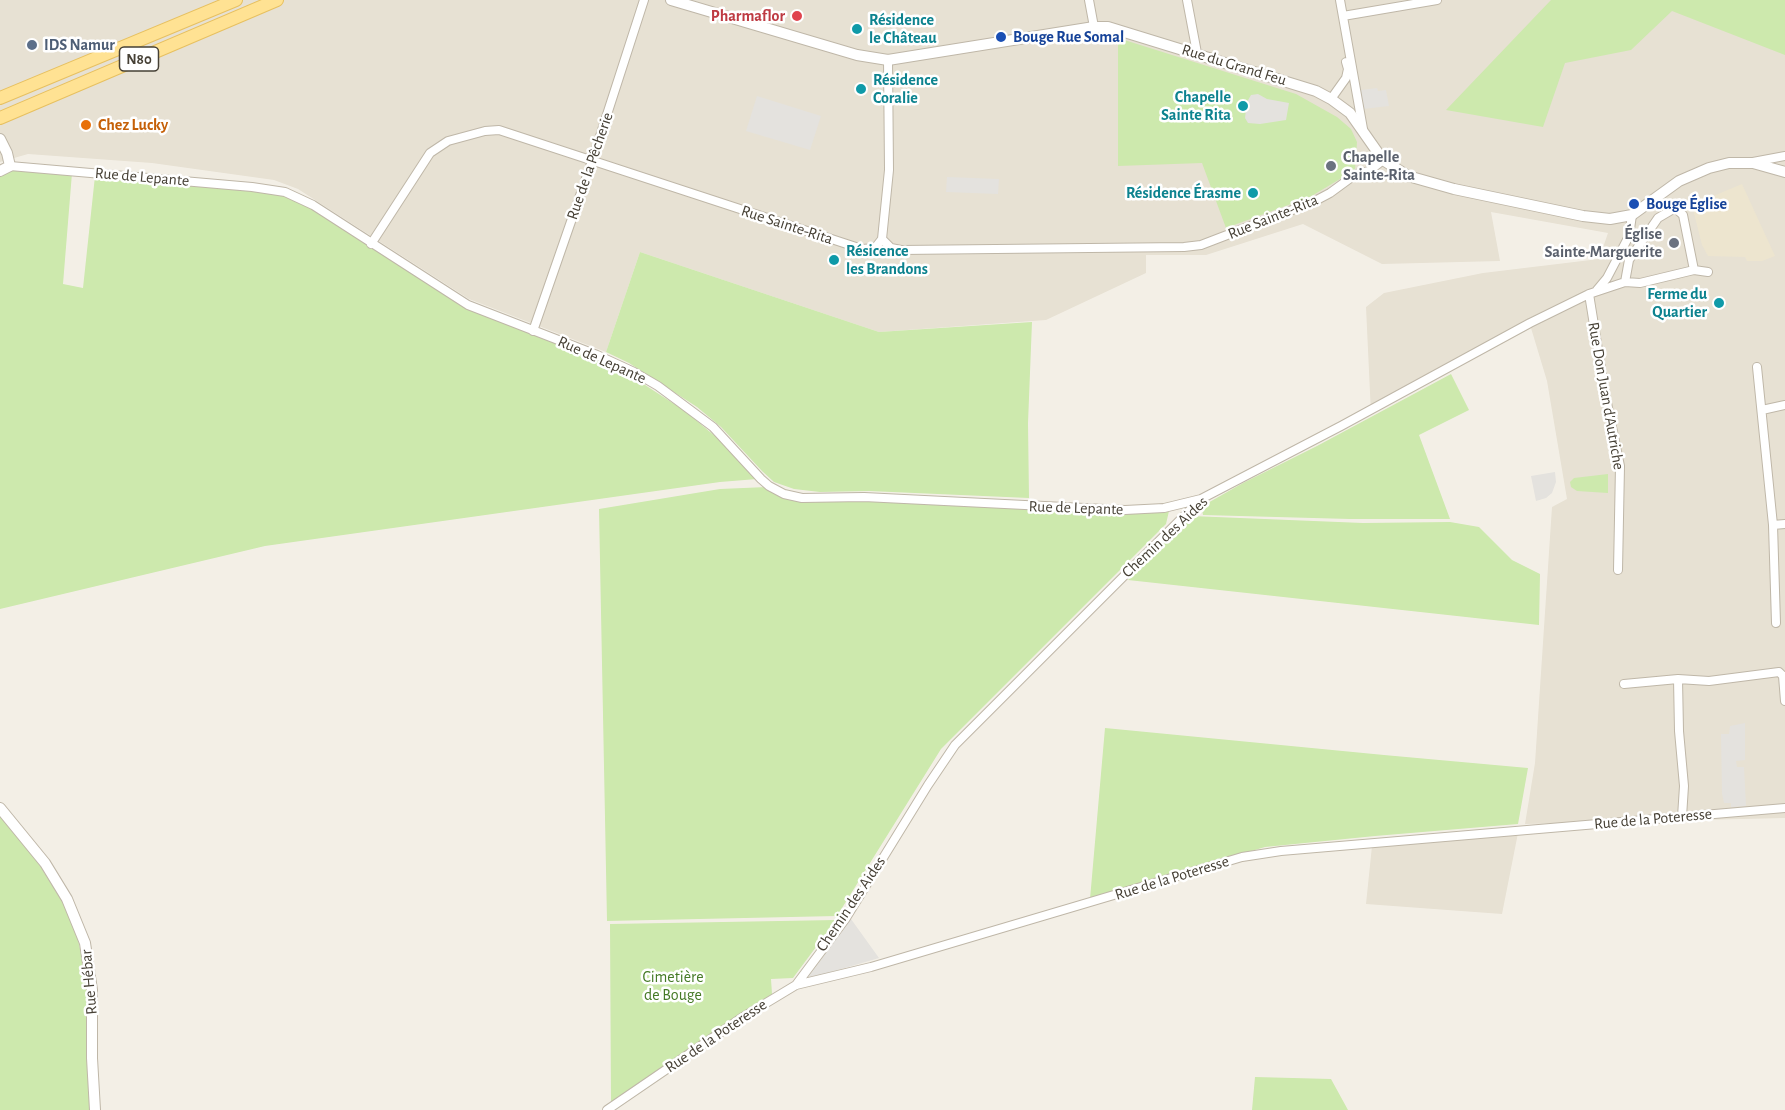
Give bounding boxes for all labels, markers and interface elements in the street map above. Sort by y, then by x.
place label: Pharmaflor [711,6,785,26]
marker: Pharmaflor [790,9,804,23]
place label: Résidence le Château [869,10,937,48]
marker: Résidence le Château [850,22,864,36]
place label: Bouge Rue Somal [1013,27,1124,47]
marker: Bouge Rue Somal [994,30,1008,44]
place label: IDS Namur [44,35,115,55]
marker: IDS Namur [25,38,39,52]
street label: Rue du Grand Feu [1179,40,1289,90]
road number: N80 [120,47,158,71]
place label: Résidence Coralie [873,70,938,108]
marker: Résidence Coralie [854,82,868,96]
place label: Chapelle Sainte Rita [1161,87,1231,125]
marker: Chapelle Sainte Rita [1236,99,1250,113]
street label: Rue de la Pêcherie [563,110,617,222]
place label: Chez Lucky [98,115,168,135]
marker: Chez Lucky [79,118,93,132]
place label: Chapelle Sainte-Rita [1343,147,1415,185]
marker: Chapelle Sainte-Rita [1324,159,1338,173]
street label: Rue de Lepante [94,163,190,191]
place label: Résidence Érasme [1126,183,1241,203]
marker: Résidence Érasme [1246,186,1260,200]
street label: Rue Sainte-Rita [1225,190,1321,244]
place label: Bouge Église [1646,194,1727,214]
marker: Bouge Église [1627,197,1641,211]
street label: Rue Sainte-Rita [739,201,835,249]
place label: Église Sainte-Marguerite [1545,224,1662,262]
marker: Église Sainte-Marguerite [1667,236,1681,250]
place label: Résicence les Brandons [846,241,928,279]
marker: Résicence les Brandons [827,253,841,267]
place label: Ferme du Quartier [1647,284,1707,322]
marker: Ferme du Quartier [1712,296,1726,310]
street label: Rue Don Juan d'Autriche [1584,321,1628,471]
street label: Rue de Lepante [555,332,649,388]
street label: Chemin des Aides [1118,492,1212,582]
street label: Rue de Lepante [1028,497,1124,519]
street label: Rue de la Poteresse [1593,804,1713,834]
street label: Rue de la Poteresse [1113,851,1231,905]
street label: Chemin des Aides [812,853,890,955]
street label: Rue Hébar [77,949,101,1015]
park label: Cimetière de Bouge [642,967,704,1005]
street label: Rue de la Poteresse [662,995,770,1077]

